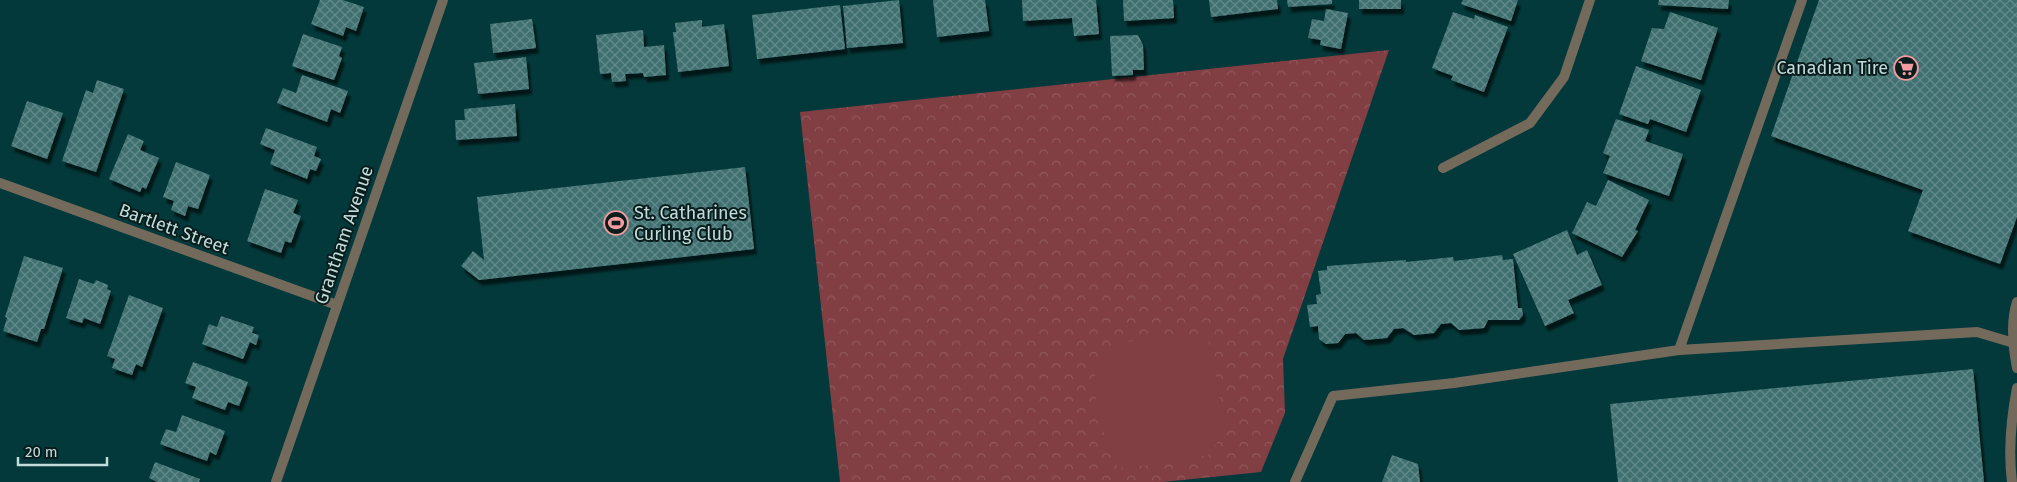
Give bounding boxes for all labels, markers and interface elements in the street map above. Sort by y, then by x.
supermarket icon: Canadian Tire [1893,55,1919,81]
place label: Canadian Tire [1776,57,1888,79]
street label: Grantham Avenue [310,163,378,307]
street label: Bartlett Street [116,199,233,259]
place label: St. Catharines Curling Club [634,202,747,245]
sports icon: St. Catharines Curling Club [603,210,629,236]
scale bar [18,434,106,466]
text: 20 m [25,443,58,461]

